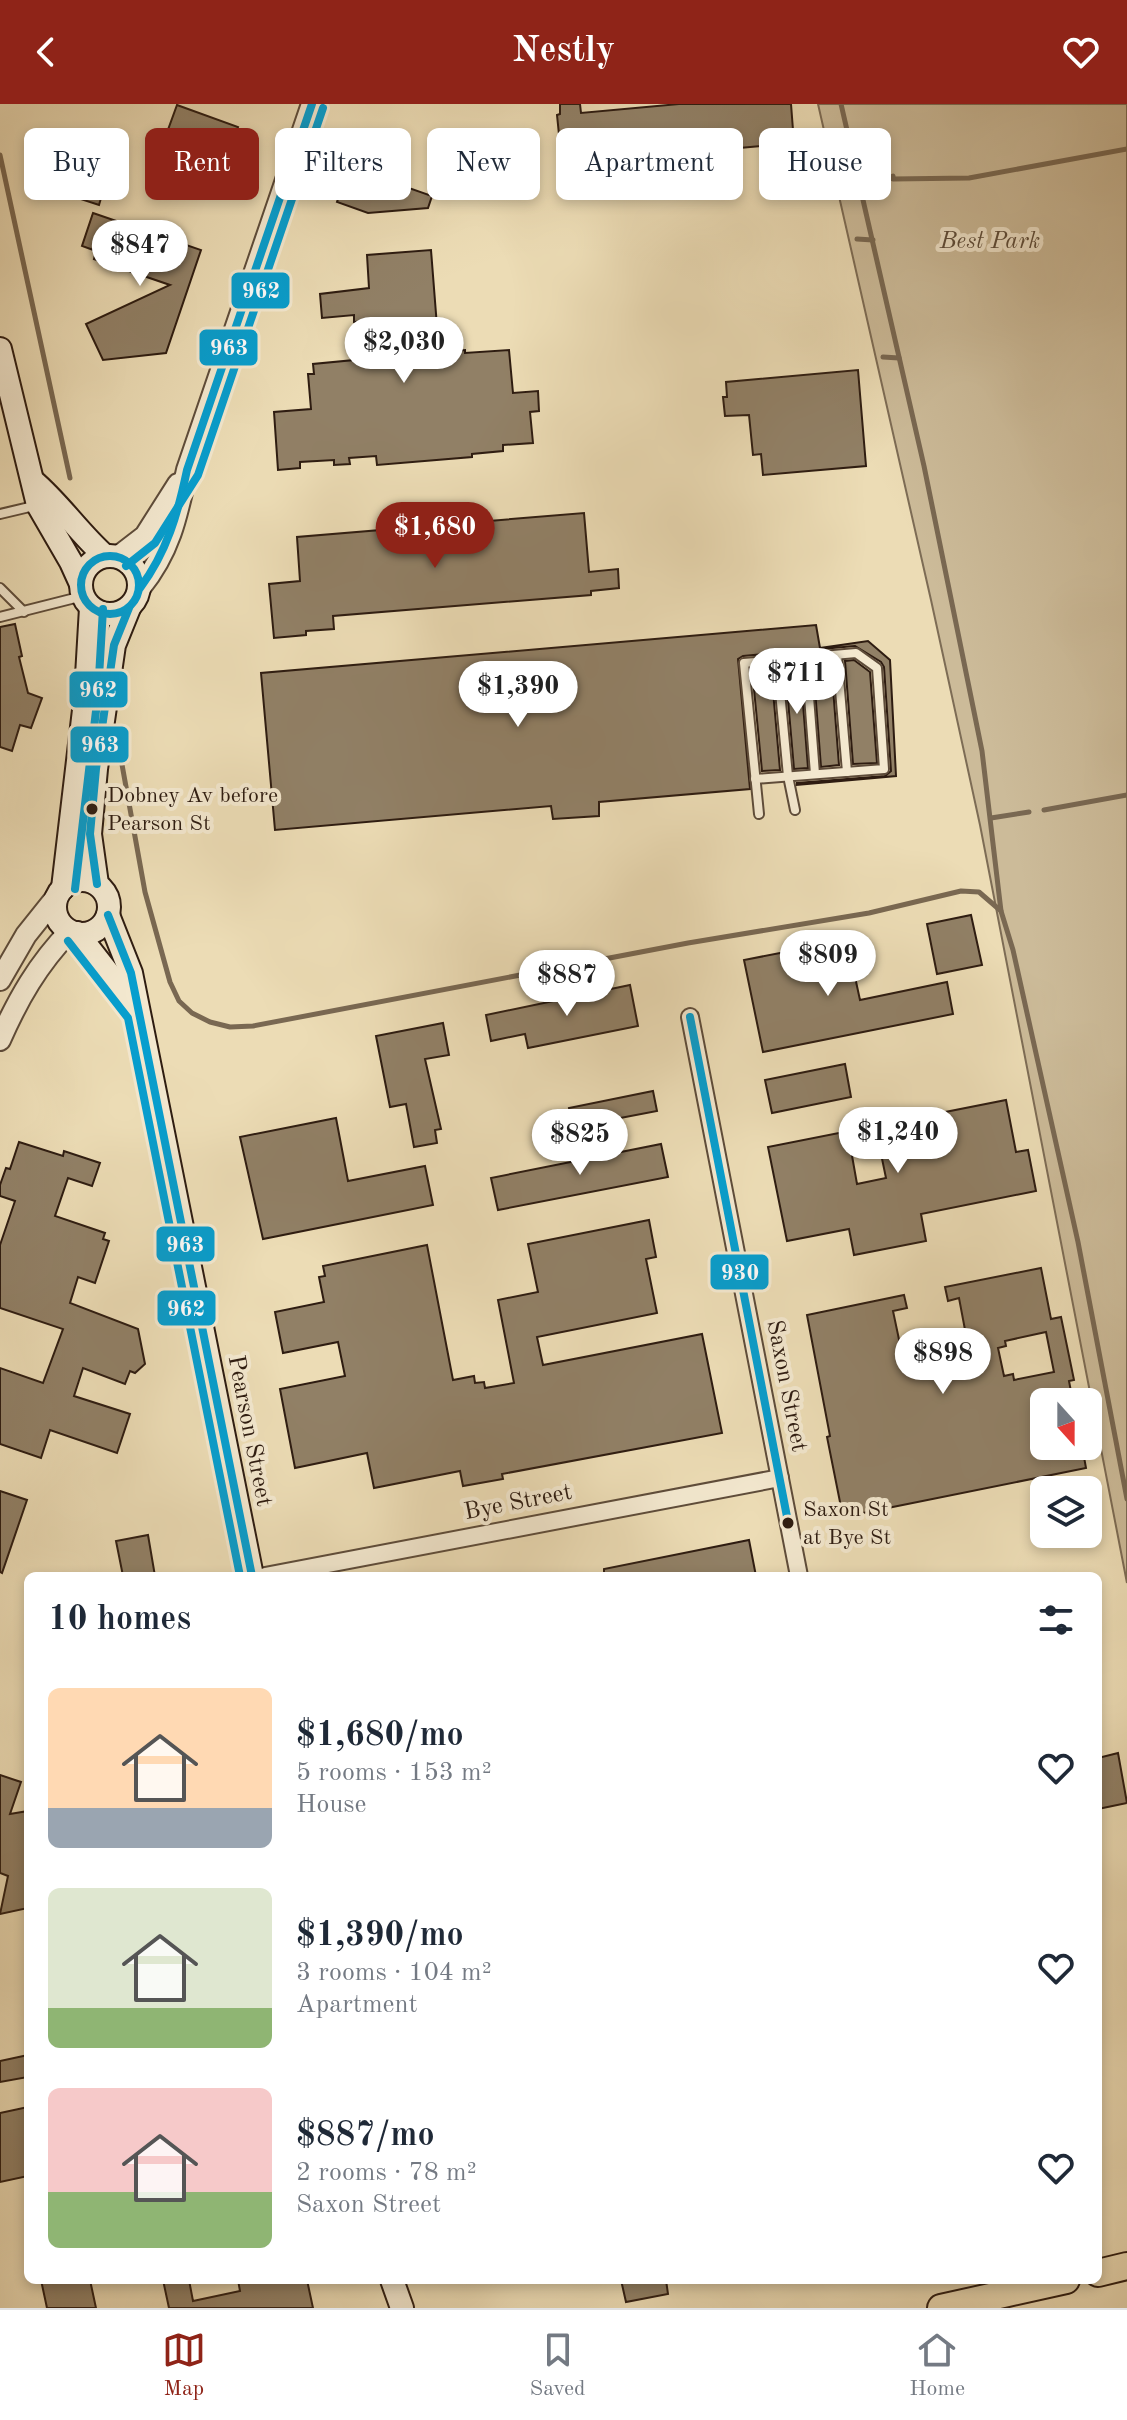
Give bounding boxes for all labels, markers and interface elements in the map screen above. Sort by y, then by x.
icon: back [24,30,68,74]
icon: heart [1059,30,1103,74]
text: Nestly [512,34,615,70]
chip: Buy [24,128,129,200]
chip: Rent [145,128,259,200]
chip: Filters [275,128,411,200]
chip: New [427,128,540,200]
chip: Apartment [556,128,743,200]
chip: House [759,128,891,200]
pin: $847 [93,220,187,288]
park label: Best Park [939,230,1040,254]
text: $847 [110,233,170,259]
line badge: 962 [230,271,291,310]
text: 962 [242,281,280,303]
pin: $2,030 [339,317,469,385]
line badge: 963 [198,328,259,367]
text: $2,030 [363,330,445,356]
text: 963 [210,338,248,360]
pin: $1,680 [370,502,500,570]
text: $1,680 [394,515,476,541]
pin: $711 [750,648,844,716]
pin: $1,390 [453,661,583,729]
text: $711 [767,661,827,687]
line badge: 962 [68,670,129,709]
text: $1,390 [477,674,559,700]
text: 962 [79,680,117,702]
line badge: 963 [69,725,130,764]
text: 963 [81,735,119,757]
place label: Dobney Av before Pearson St [107,785,278,835]
marker: Dobney Av before Pearson St [84,801,100,817]
pin: $809 [781,930,875,998]
text: $809 [798,943,858,969]
pin: $887 [520,950,614,1018]
text: $887 [537,963,597,989]
pin: $1,240 [833,1107,963,1175]
pin: $825 [533,1109,627,1177]
text: $1,240 [857,1120,939,1146]
text: $825 [550,1122,610,1148]
line badge: 963 [155,1225,216,1263]
text: 963 [166,1235,204,1257]
line badge: 930 [709,1253,770,1291]
text: 930 [721,1263,759,1285]
line badge: 962 [156,1289,217,1327]
text: 962 [167,1299,205,1321]
street label: Saxon Street [761,1318,811,1454]
pin: $898 [896,1328,990,1396]
text: $898 [913,1341,973,1367]
street label: Pearson Street [223,1353,275,1509]
north arrow [1030,1388,1102,1460]
map controls [1030,1388,1102,1548]
button: layers [1030,1476,1102,1548]
street label: Bye Street [462,1481,574,1525]
place label: Saxon St at Bye St [803,1499,891,1549]
marker: Saxon St at Bye St [780,1515,796,1531]
icon: filters [1034,1598,1078,1642]
text: 10 homes [48,1603,191,1637]
text: $1,680/mo [296,1719,464,1753]
icon: home [112,1720,208,1816]
icon: heart [1034,1746,1078,1790]
text: 5 rooms · 153 m² [296,1760,492,1786]
text: House [296,1792,367,1818]
text: $1,390/mo [296,1919,464,1953]
icon: home [112,1920,208,2016]
icon: heart [1034,1946,1078,1990]
text: 3 rooms · 104 m² [296,1960,492,1986]
text: Apartment [296,1992,418,2018]
text: $887/mo [296,2119,435,2153]
icon: home [112,2120,208,2216]
icon: heart [1034,2146,1078,2190]
text: 2 rooms · 78 m² [296,2160,477,2186]
text: Saxon Street [296,2192,441,2218]
tab: Map [162,2328,206,2403]
tab: Saved [530,2328,586,2403]
tab: Home [909,2328,965,2403]

